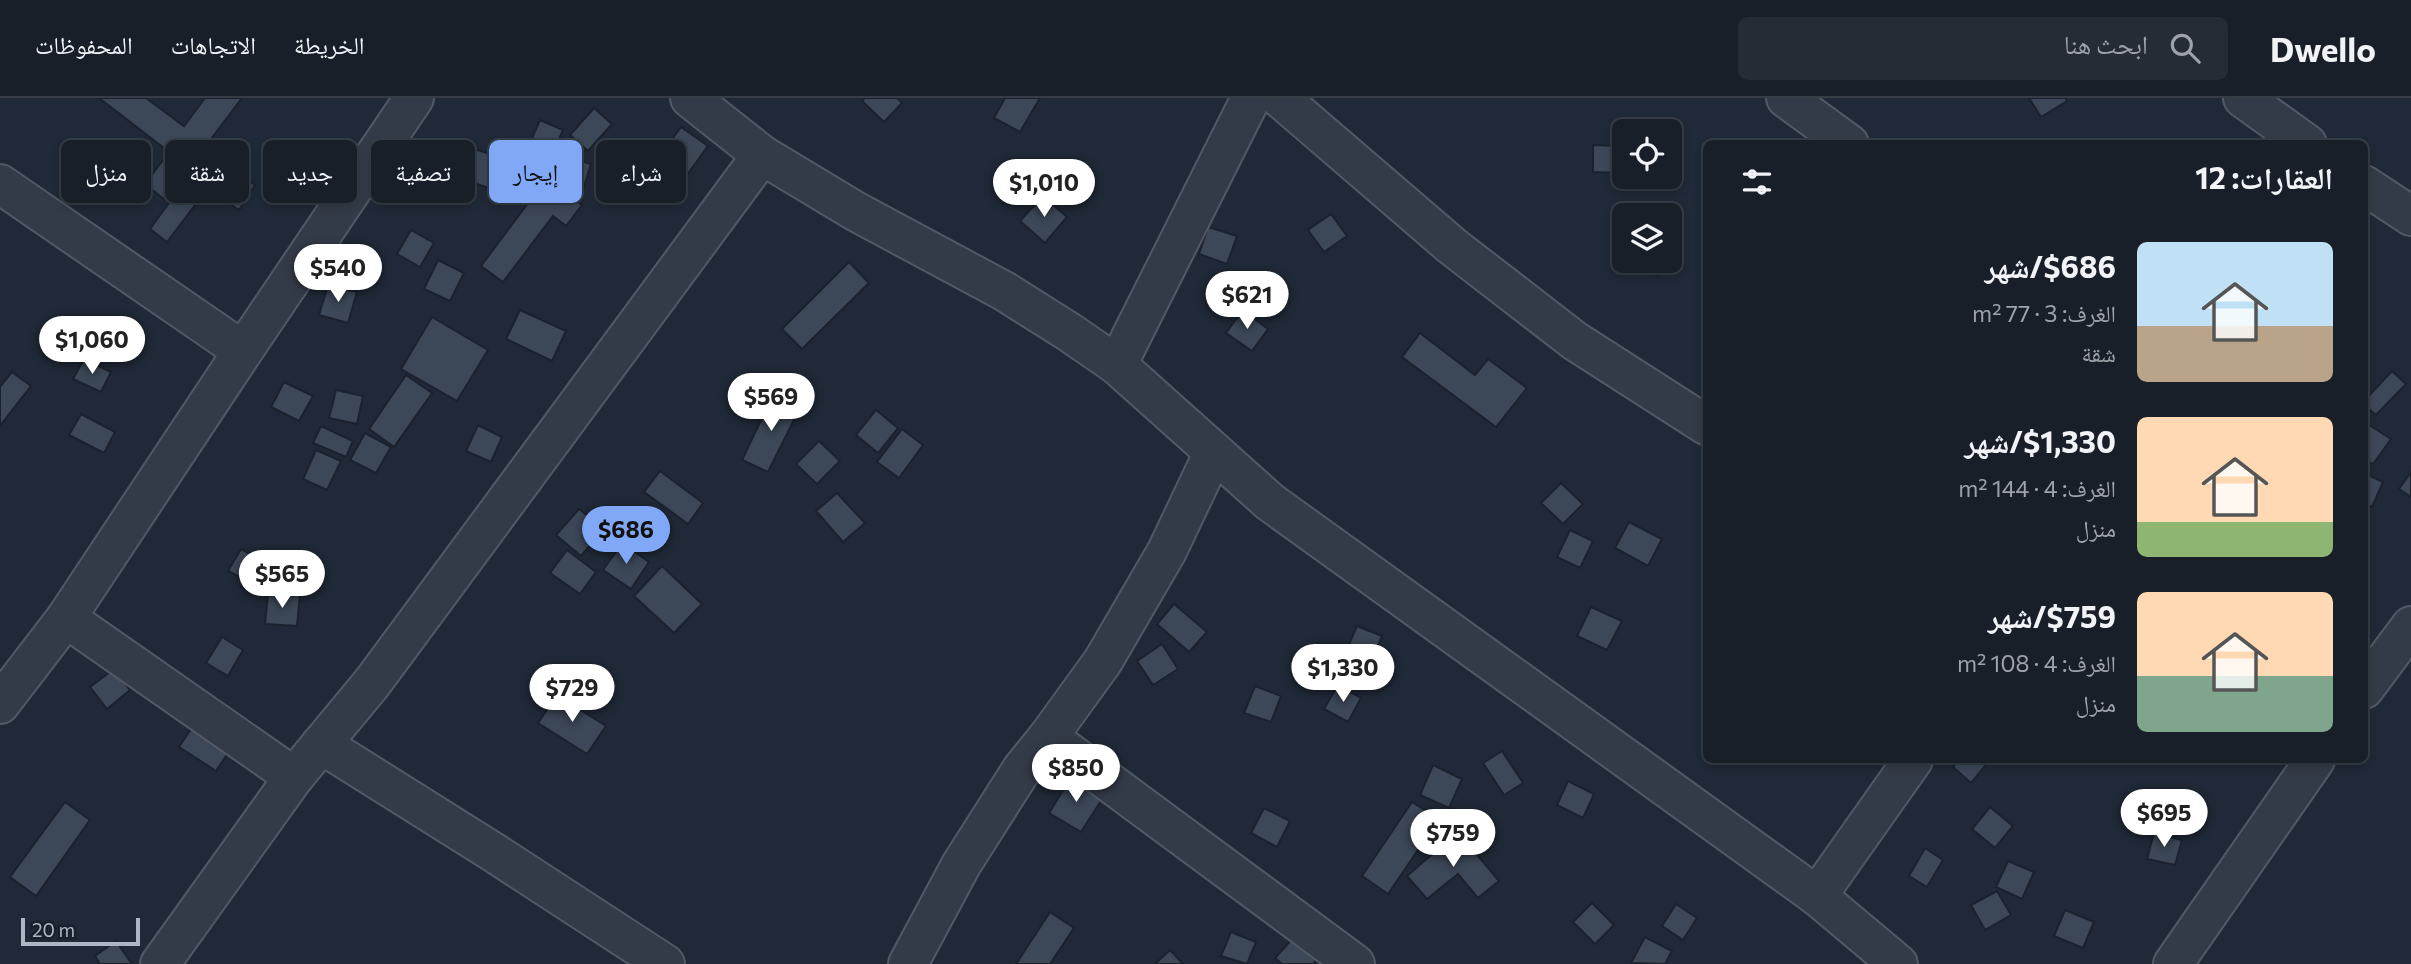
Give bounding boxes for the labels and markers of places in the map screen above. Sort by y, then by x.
pin: $1,010 [987,159,1101,219]
pin: $540 [297,244,379,304]
pin: $621 [1206,272,1288,331]
pin: $1,060 [35,316,149,376]
pin: $569 [730,374,812,433]
pin: $686 [585,506,667,566]
pin: $565 [241,550,323,610]
pin: $1,330 [1286,644,1400,704]
pin: $729 [531,664,613,724]
pin: $850 [1035,744,1117,804]
pin: $695 [2123,790,2205,849]
pin: $759 [1412,810,1494,869]

